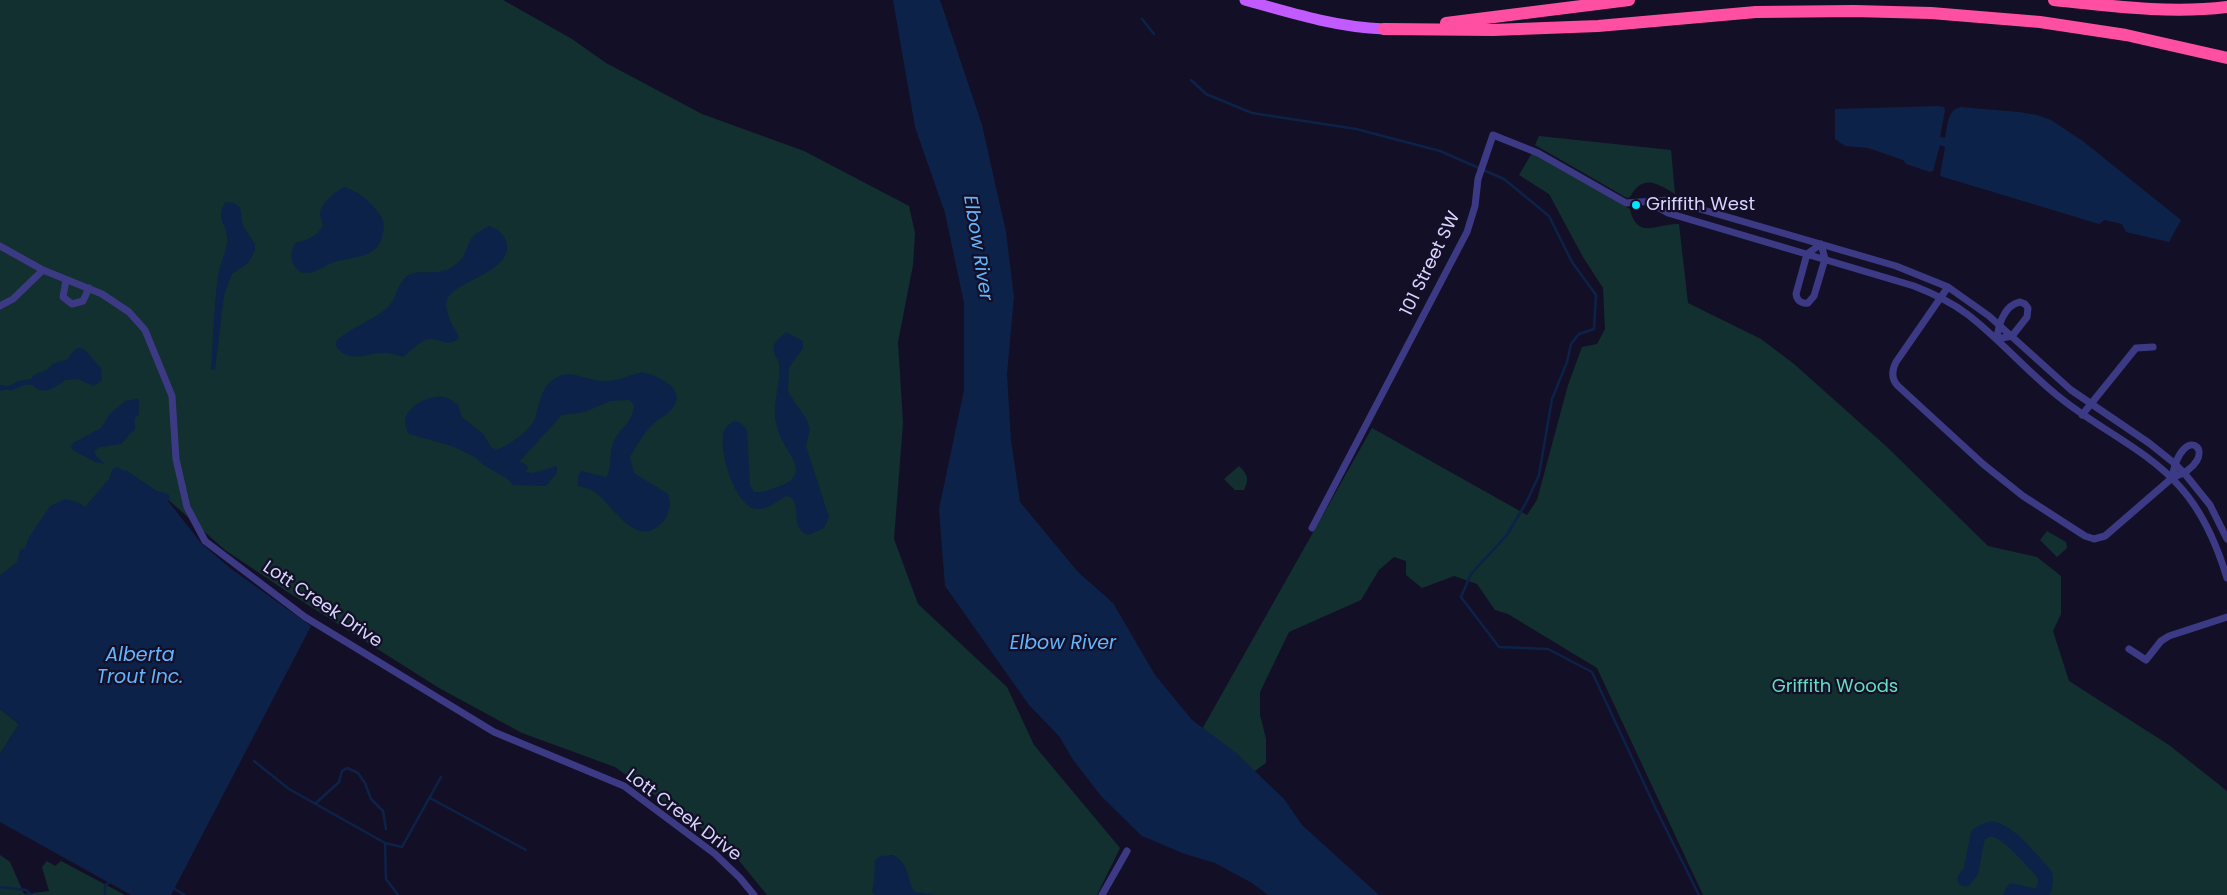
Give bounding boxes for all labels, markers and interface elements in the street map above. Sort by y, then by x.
water label: Elbow River [957,194,997,302]
place label: Griffith West [1646,194,1755,216]
marker: Griffith West [1630,199,1642,211]
street label: 101 Street SW [1396,208,1466,320]
street label: Lott Creek Drive [258,557,386,653]
water label: Elbow River [1010,633,1116,655]
water label: Alberta Trout Inc. [97,645,183,689]
park label: Griffith Woods [1772,676,1898,698]
street label: Lott Creek Drive [621,765,745,867]

